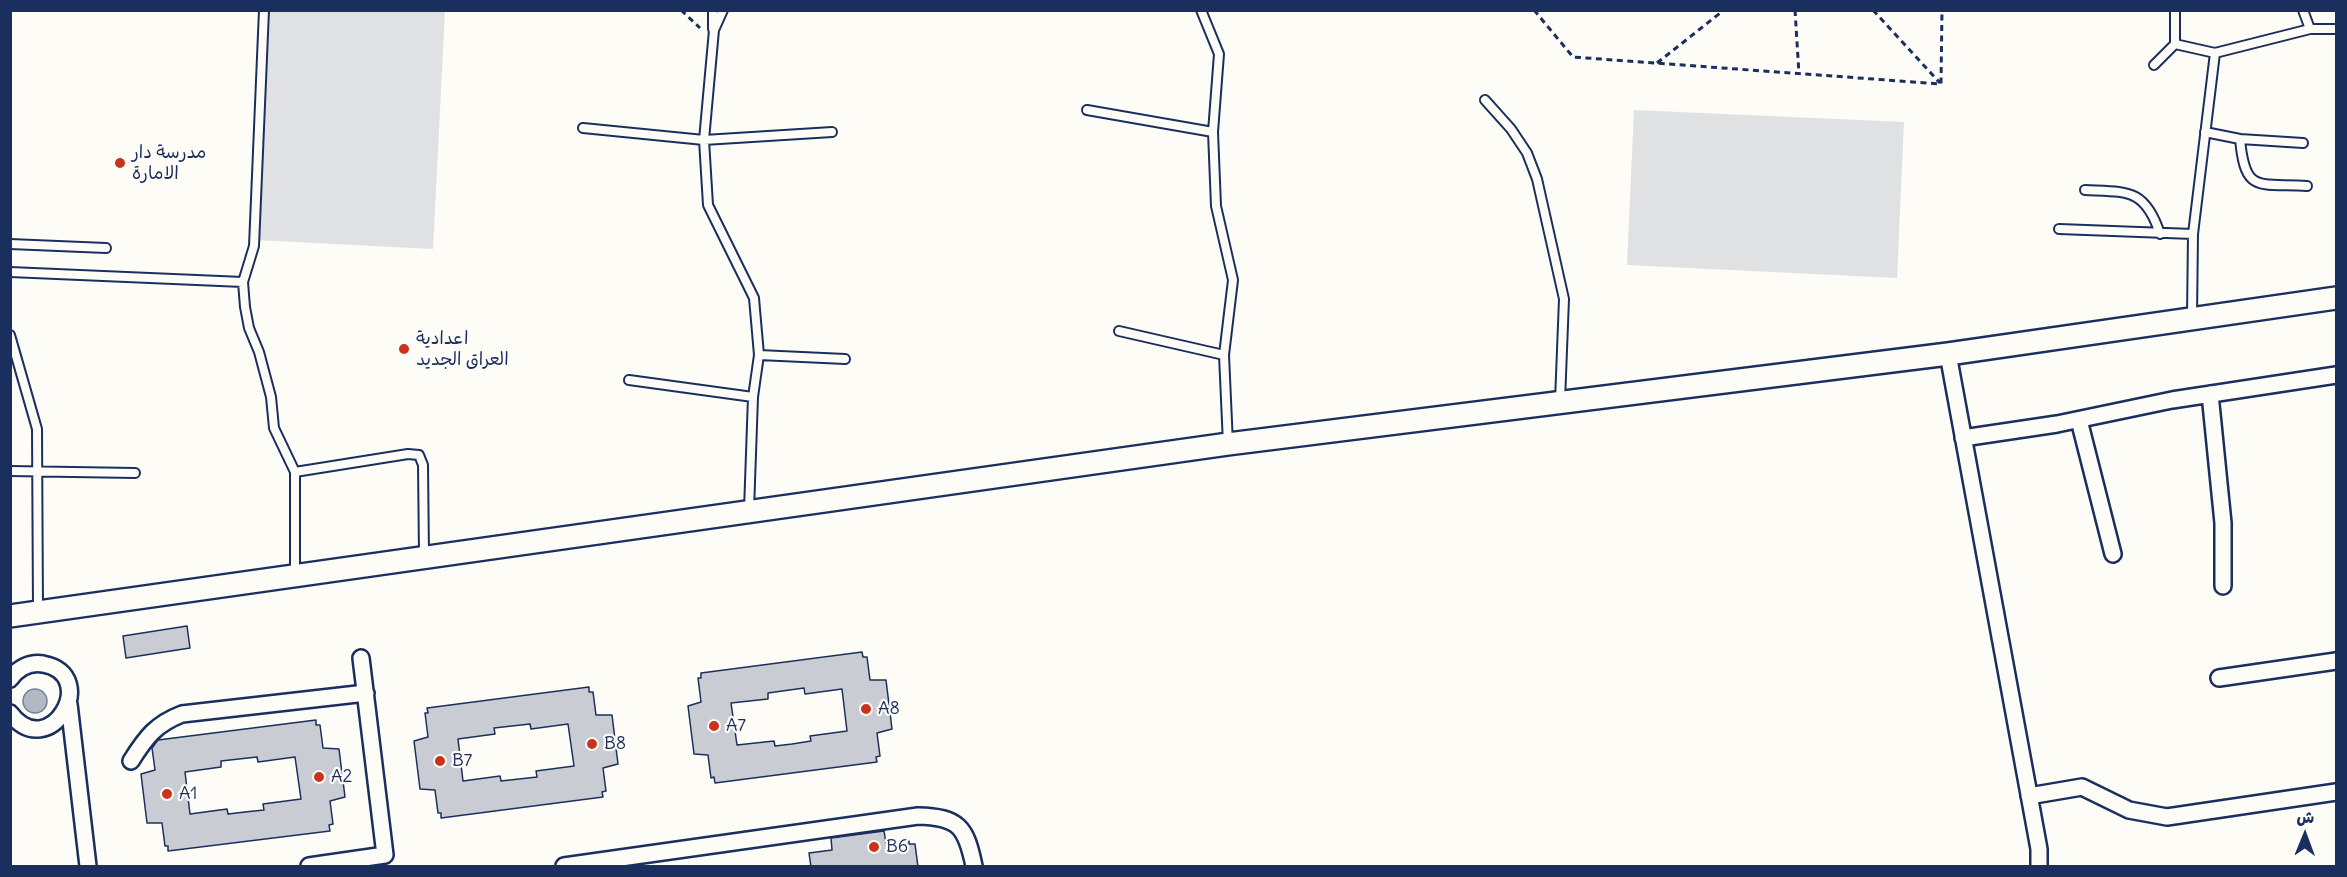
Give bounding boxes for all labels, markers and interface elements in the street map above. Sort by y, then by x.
place label: مدرسة دار الامارة [132,142,206,184]
marker: مدرسة دار الامارة [113,156,127,170]
place label: اعدادية العراق الجديد [416,328,509,370]
marker: اعدادية العراق الجديد [397,342,411,356]
place label: A8 [878,698,900,720]
marker: A8 [859,702,873,716]
place label: A7 [726,715,746,737]
marker: A7 [707,719,721,733]
place label: B8 [604,733,626,755]
marker: B8 [585,737,599,751]
place label: B7 [452,750,472,772]
marker: B7 [433,754,447,768]
place label: A2 [331,766,352,788]
marker: A2 [312,770,326,784]
place label: A1 [179,783,197,805]
marker: A1 [160,787,174,801]
north arrow [2275,805,2335,865]
text: ش [2296,807,2314,827]
place label: B6 [886,836,908,858]
marker: B6 [867,840,881,854]

